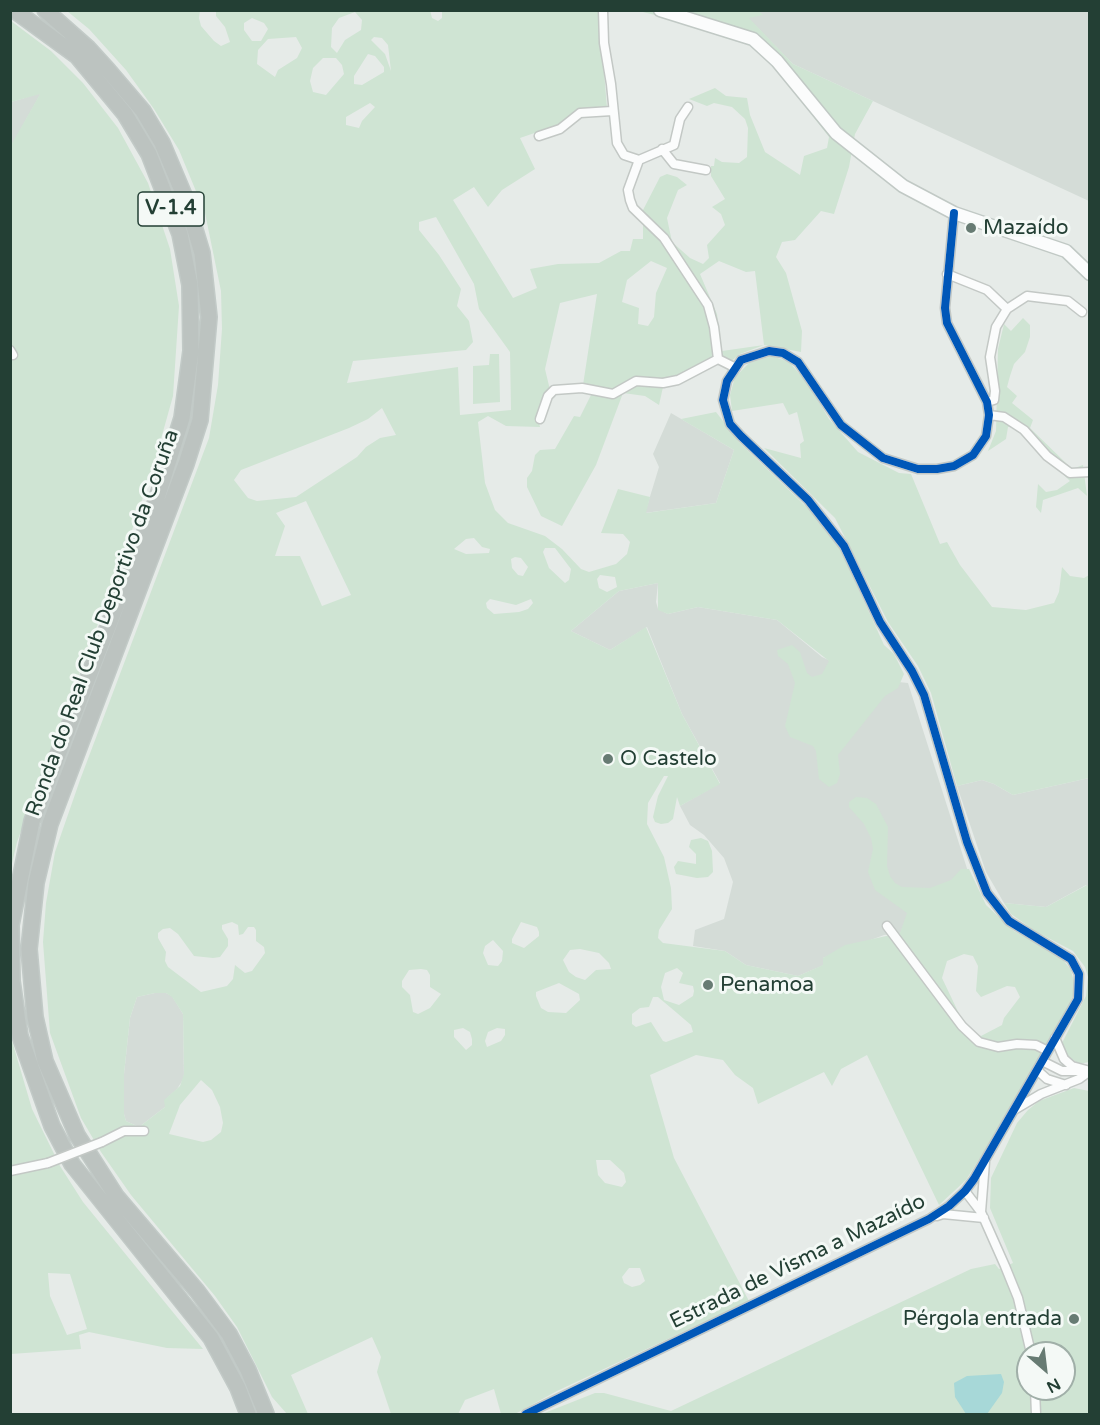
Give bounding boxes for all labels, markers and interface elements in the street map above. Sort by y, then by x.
road number: V-1.4 [138,192,204,226]
place label: Mazaído [983,215,1069,241]
marker: Mazaído [964,221,978,235]
street label: Ronda do Real Club Deportivo da Coruña [21,426,185,820]
place label: O Castelo [620,746,717,772]
marker: O Castelo [601,752,615,766]
place label: Penamoa [720,972,814,998]
marker: Penamoa [701,978,715,992]
street label: Estrada de Visma a Mazaído [666,1189,930,1335]
place label: Pérgola entrada [903,1306,1062,1332]
marker: Pérgola entrada [1067,1312,1081,1326]
north arrow [1016,1341,1076,1401]
text: N [1043,1373,1064,1397]

